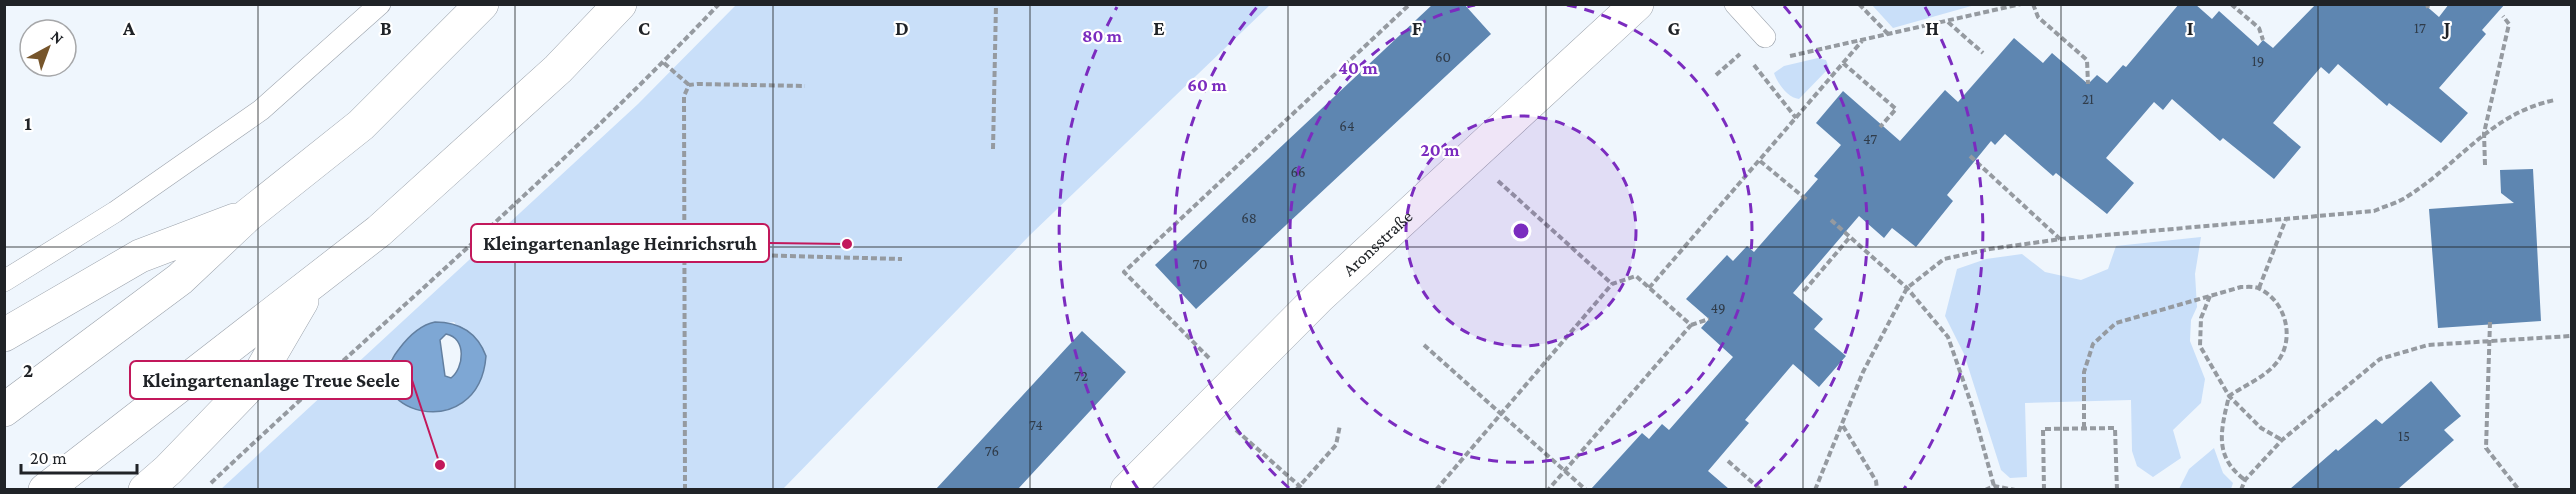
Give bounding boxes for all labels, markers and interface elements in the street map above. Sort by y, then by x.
text: A [122,17,136,39]
text: B [380,17,392,39]
text: C [638,17,650,39]
text: D [895,17,909,39]
text: E [1153,17,1165,39]
text: F [1412,17,1423,39]
text: G [1668,17,1681,39]
text: H [1925,17,1939,39]
text: I [2187,17,2194,39]
text: J [2442,17,2451,39]
north arrow [18,18,78,78]
house number: 17 [2414,20,2426,36]
text: 80 m [1082,26,1123,46]
text: N [48,27,67,47]
house number: 60 [1435,49,1451,65]
house number: 19 [2252,53,2264,69]
text: 40 m [1338,58,1378,78]
text: 60 m [1187,75,1227,95]
house number: 21 [2082,91,2094,107]
text: 1 [24,112,32,134]
house number: 64 [1339,118,1355,134]
house number: 47 [1863,131,1877,147]
text: 20 m [1421,140,1460,160]
house number: 66 [1290,164,1306,180]
street label: Aronsstraße [1339,206,1417,280]
house number: 68 [1241,210,1257,226]
centre of rings [1511,221,1531,241]
callout: Kleingartenanlage Heinrichsruh [471,224,769,262]
text: Kleingartenanlage Heinrichsruh [483,232,758,254]
house number: 70 [1192,256,1208,272]
house number: 49 [1710,300,1726,316]
text: 2 [23,359,33,381]
callout: Kleingartenanlage Treue Seele [130,361,412,399]
house number: 72 [1074,368,1088,384]
text: Kleingartenanlage Treue Seele [142,369,400,391]
house number: 74 [1029,417,1043,433]
house number: 15 [2398,428,2410,444]
scale bar [21,437,136,475]
house number: 76 [985,443,999,459]
text: 20 m [30,448,67,468]

